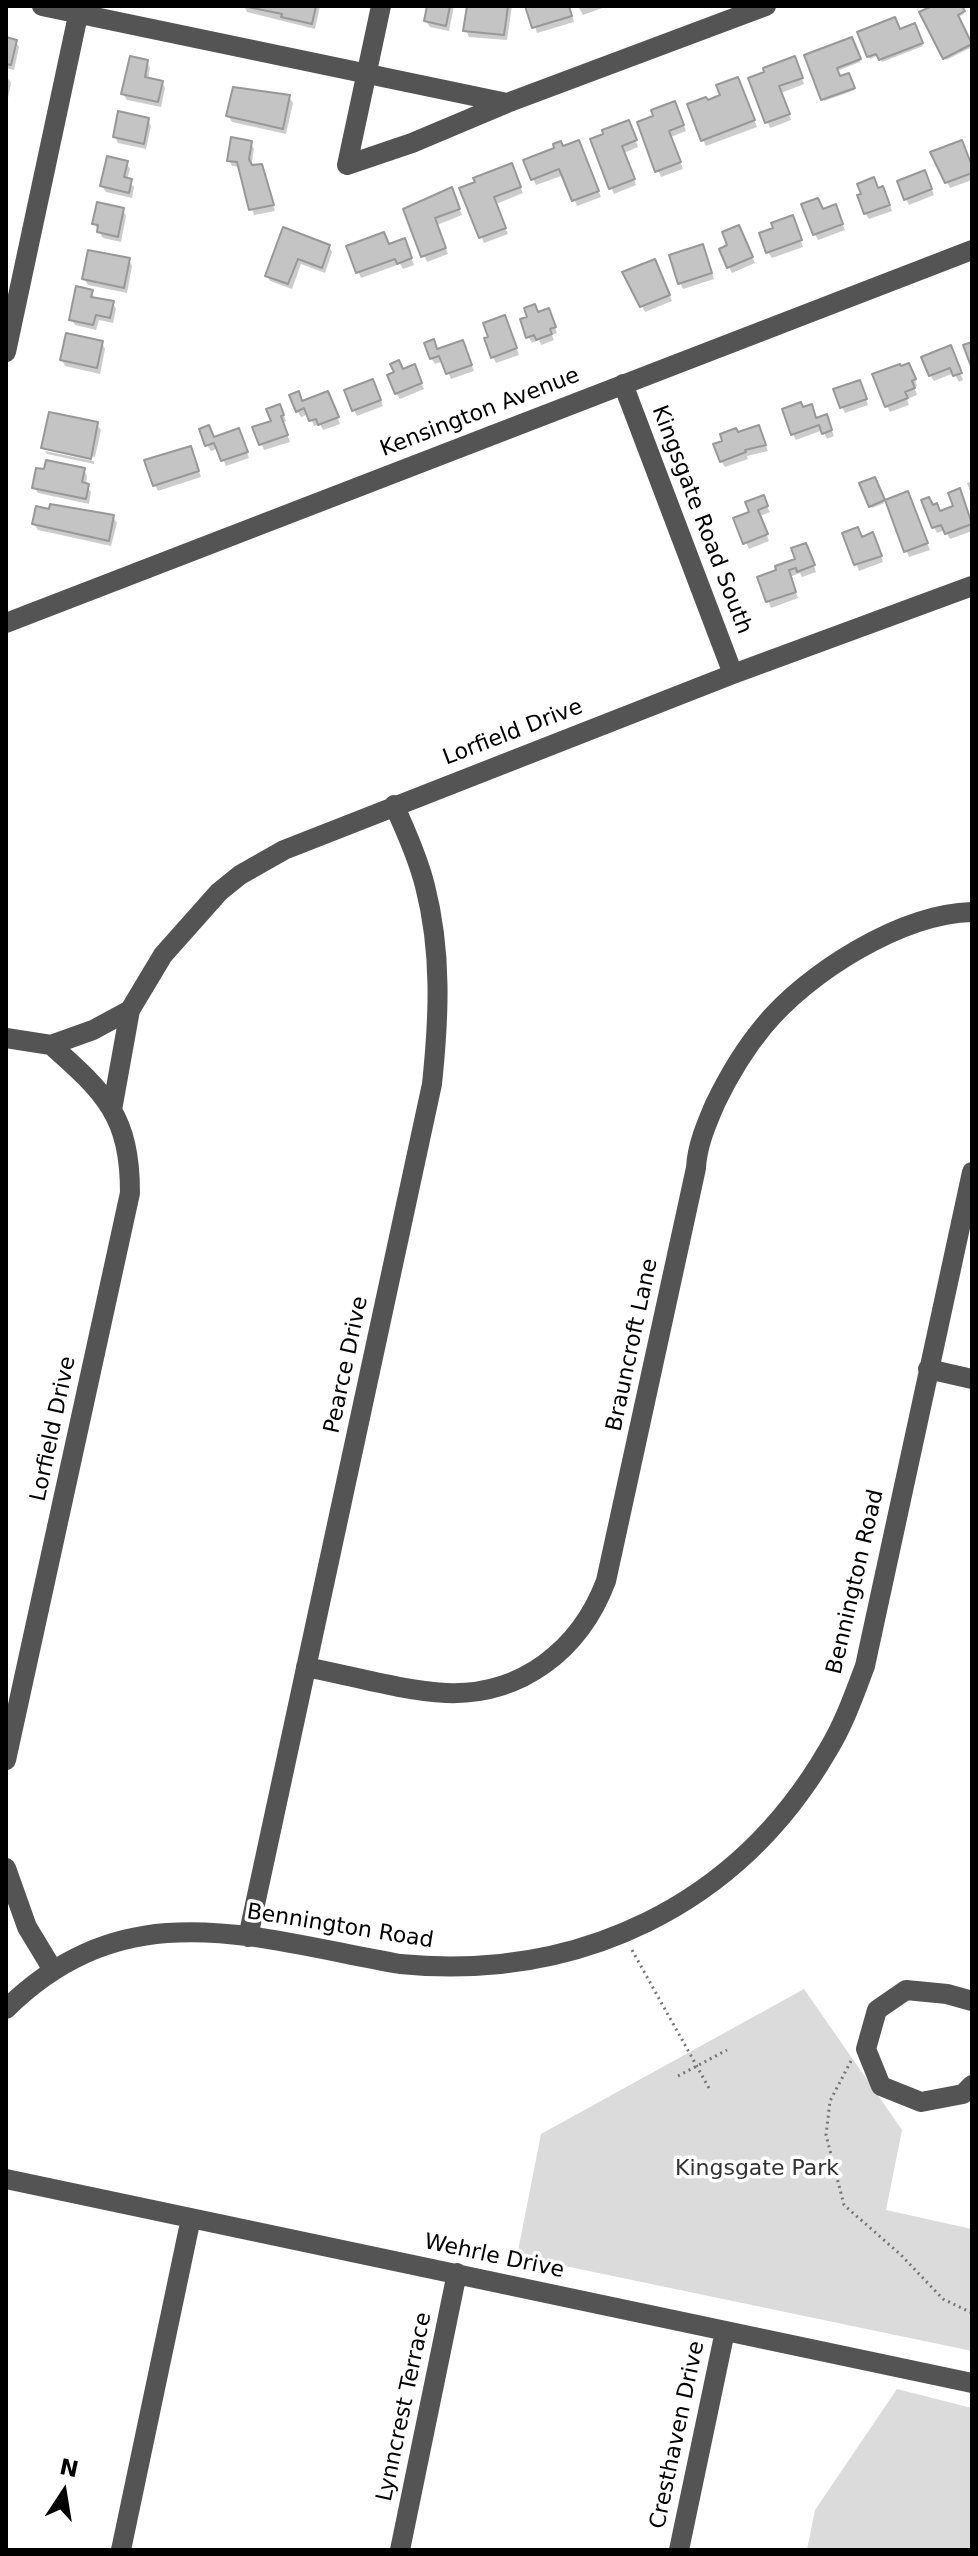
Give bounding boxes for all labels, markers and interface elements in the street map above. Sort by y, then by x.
street label: Kensington Avenue [377,363,583,463]
street label: Kingsgate Road South [645,402,757,638]
street label: Lorfield Drive [439,694,587,772]
street label: Brauncroft Lane [602,1256,664,1434]
street label: Pearce Drive [320,1294,374,1436]
street label: Lorfield Drive [26,1354,82,1504]
street label: Bennington Road [822,1487,890,1677]
street label: Bennington Road [245,1899,435,1955]
park label: Kingsgate Park [675,2156,839,2182]
street label: Wehrle Drive [422,2229,566,2285]
street label: Lynncrest Terrace [372,2310,438,2504]
street label: Cresthaven Drive [645,2339,711,2531]
north arrow [24,2452,104,2532]
text: N [57,2454,81,2482]

